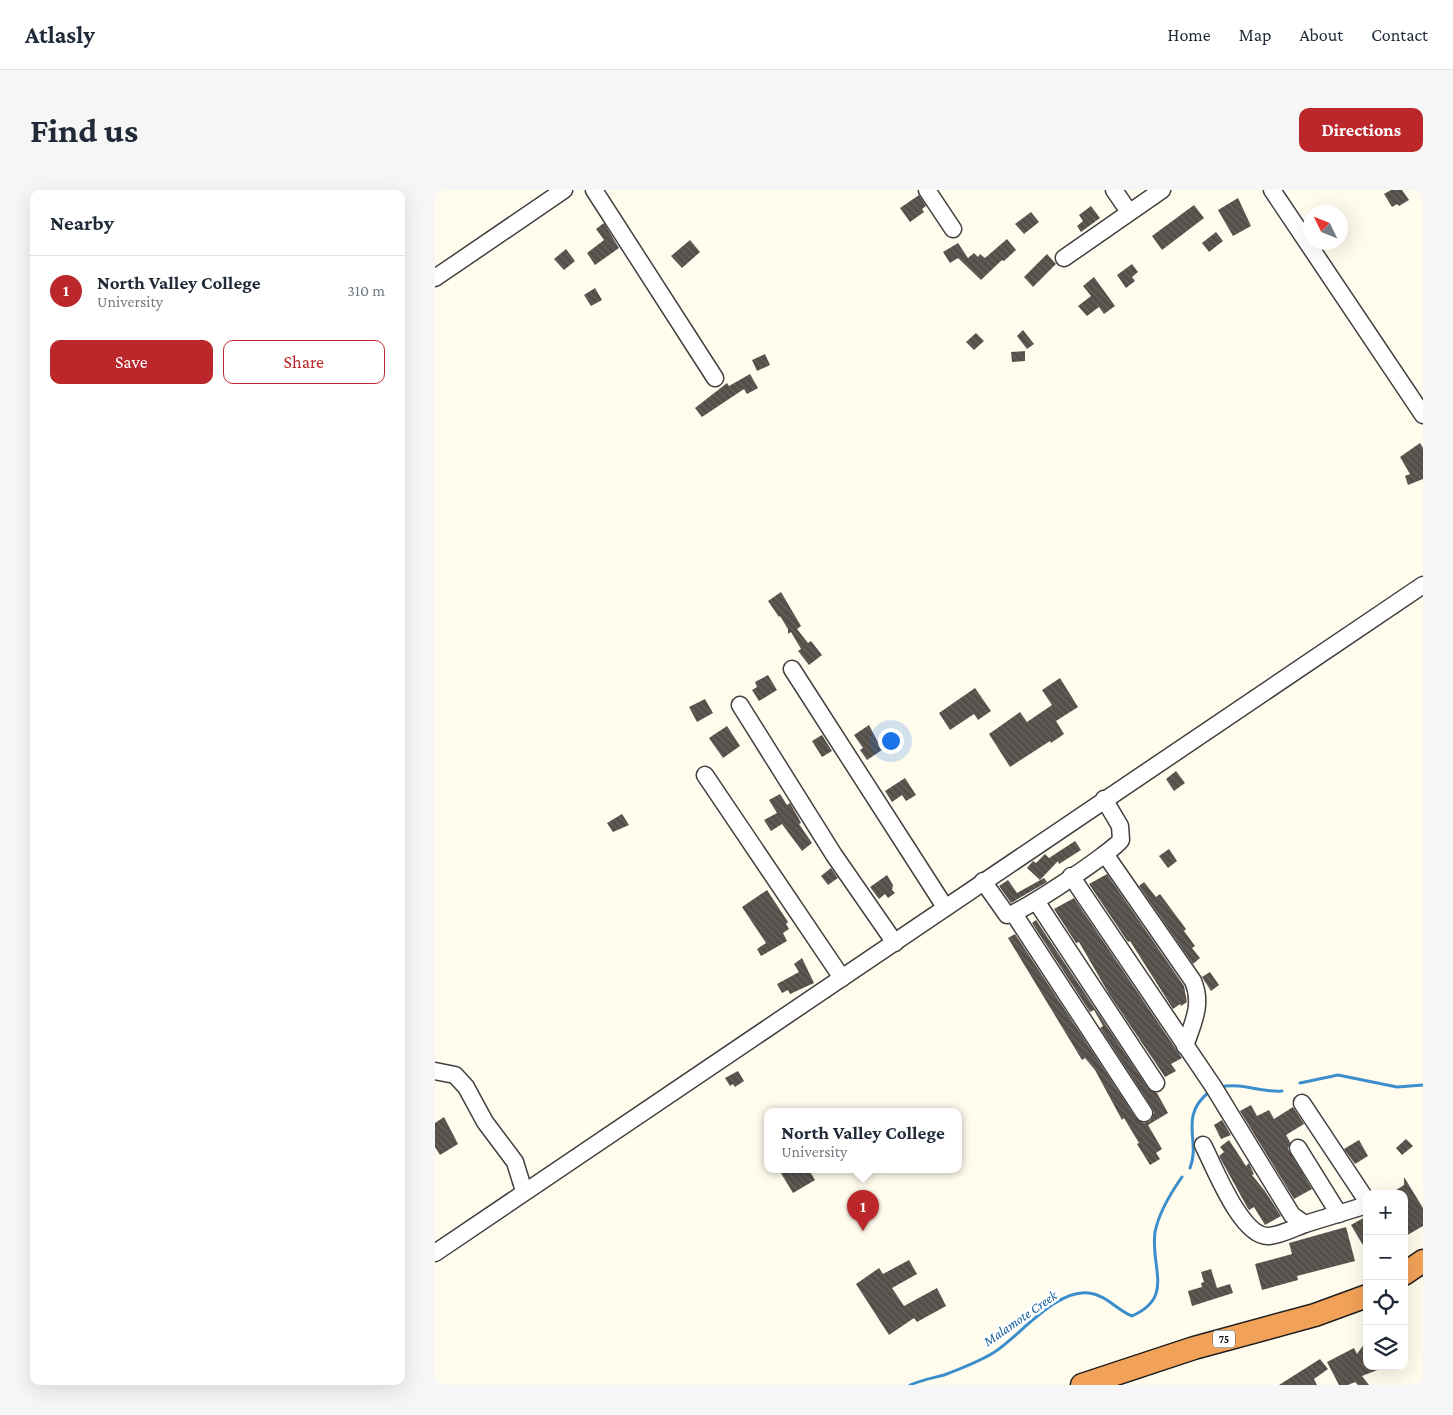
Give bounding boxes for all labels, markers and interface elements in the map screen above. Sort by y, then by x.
text: Atlasly [25,21,95,48]
text: Home [1168,25,1211,45]
text: Map [1239,25,1271,45]
text: About [1299,25,1343,45]
text: Contact [1371,25,1428,45]
button: Directions [1299,108,1423,152]
text: Find us [30,111,138,150]
north arrow [1303,205,1348,250]
text: Nearby [50,211,114,235]
text: North Valley College [97,272,261,293]
text: 1 [63,282,69,299]
text: 310 m [347,282,385,299]
text: University [97,293,163,310]
button: Save [50,340,213,384]
button: Share [223,340,385,384]
your location [878,728,904,754]
popup [764,1108,962,1173]
text: North Valley College [781,1122,945,1143]
text: University [781,1143,847,1160]
pin: 1 [847,1190,879,1231]
map controls [1363,1190,1408,1370]
button: + [1363,1190,1408,1235]
button: − [1363,1235,1408,1280]
button: locate [1363,1280,1408,1325]
water label: Malamote Creek [979,1286,1061,1350]
button: layers [1363,1325,1408,1370]
road number: 75 [1213,1330,1235,1348]

